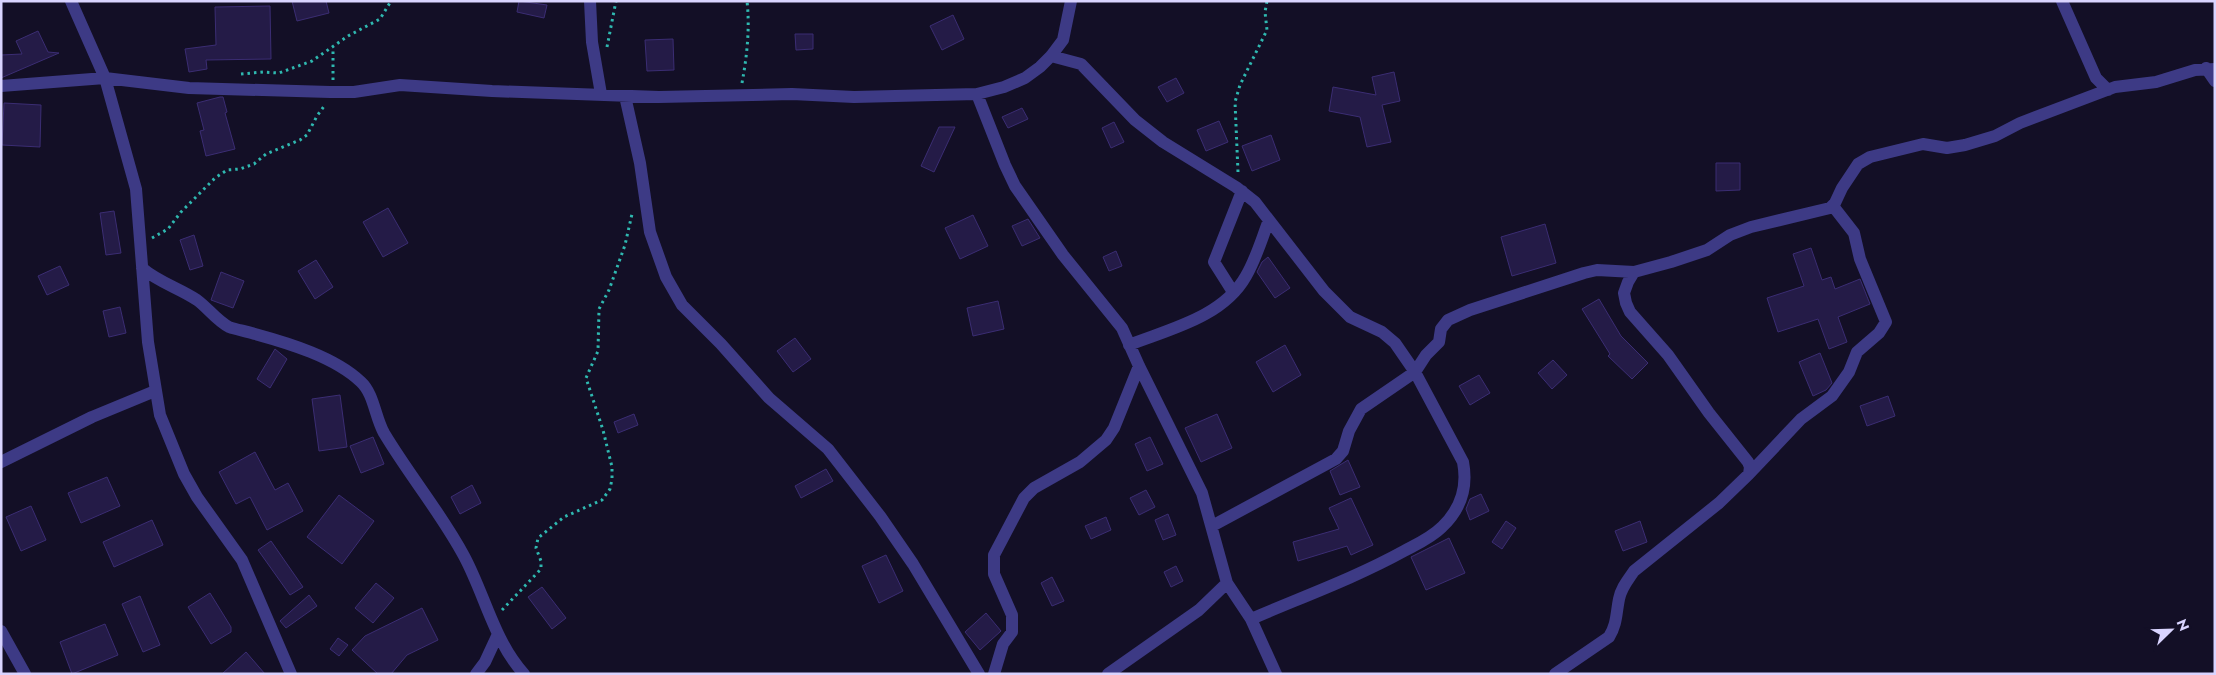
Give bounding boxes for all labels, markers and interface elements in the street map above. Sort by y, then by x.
north arrow [2146,605,2196,655]
text: N [2172,616,2194,634]

